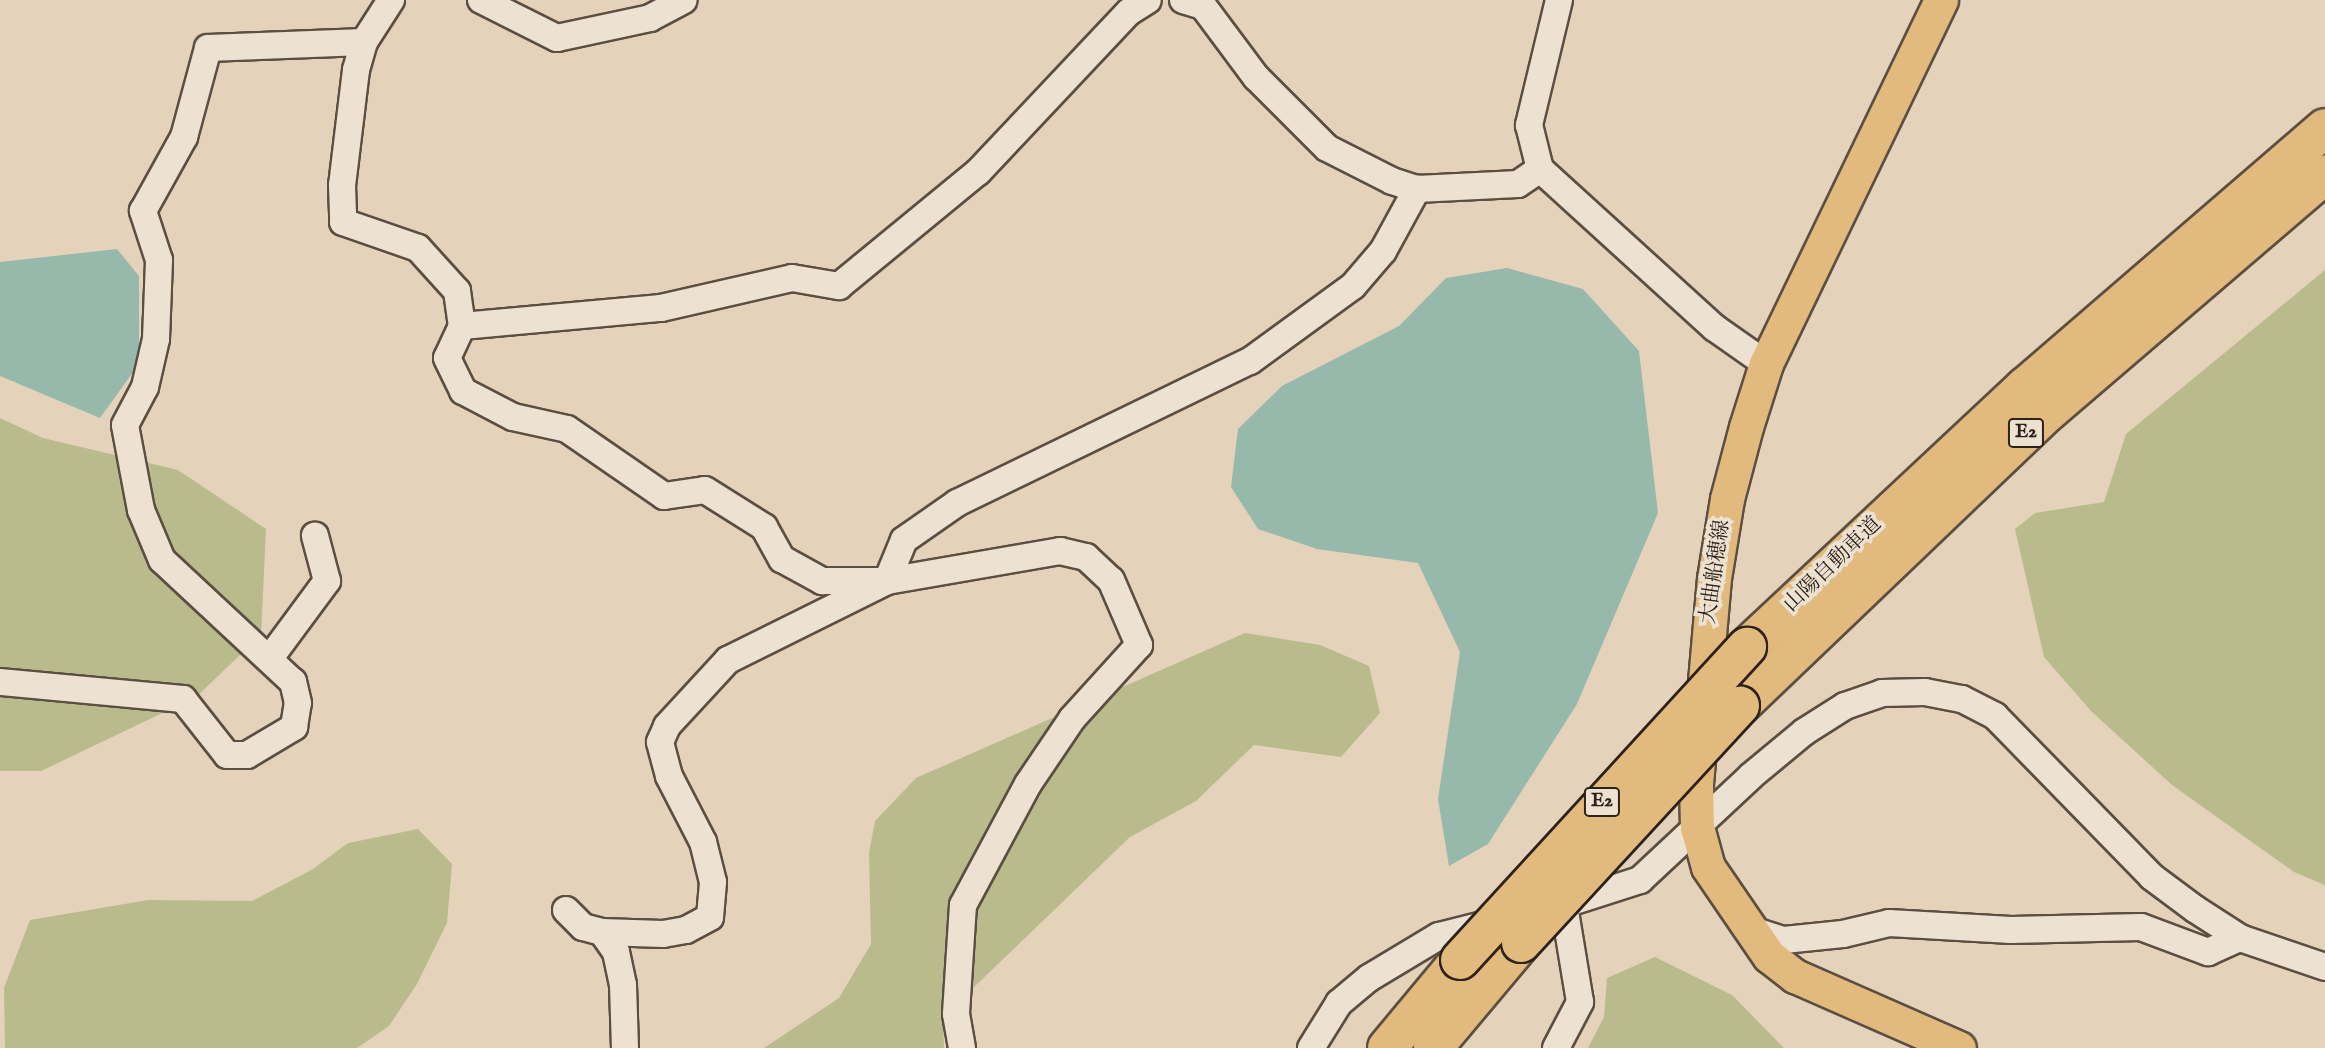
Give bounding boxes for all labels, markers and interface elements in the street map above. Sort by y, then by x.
road number: E2 [2007,418,2045,448]
street label: 山陽自動車道 [1779,512,1887,618]
street label: 大曲船穂線 [1696,518,1736,626]
road number: E2 [1583,786,1621,818]

